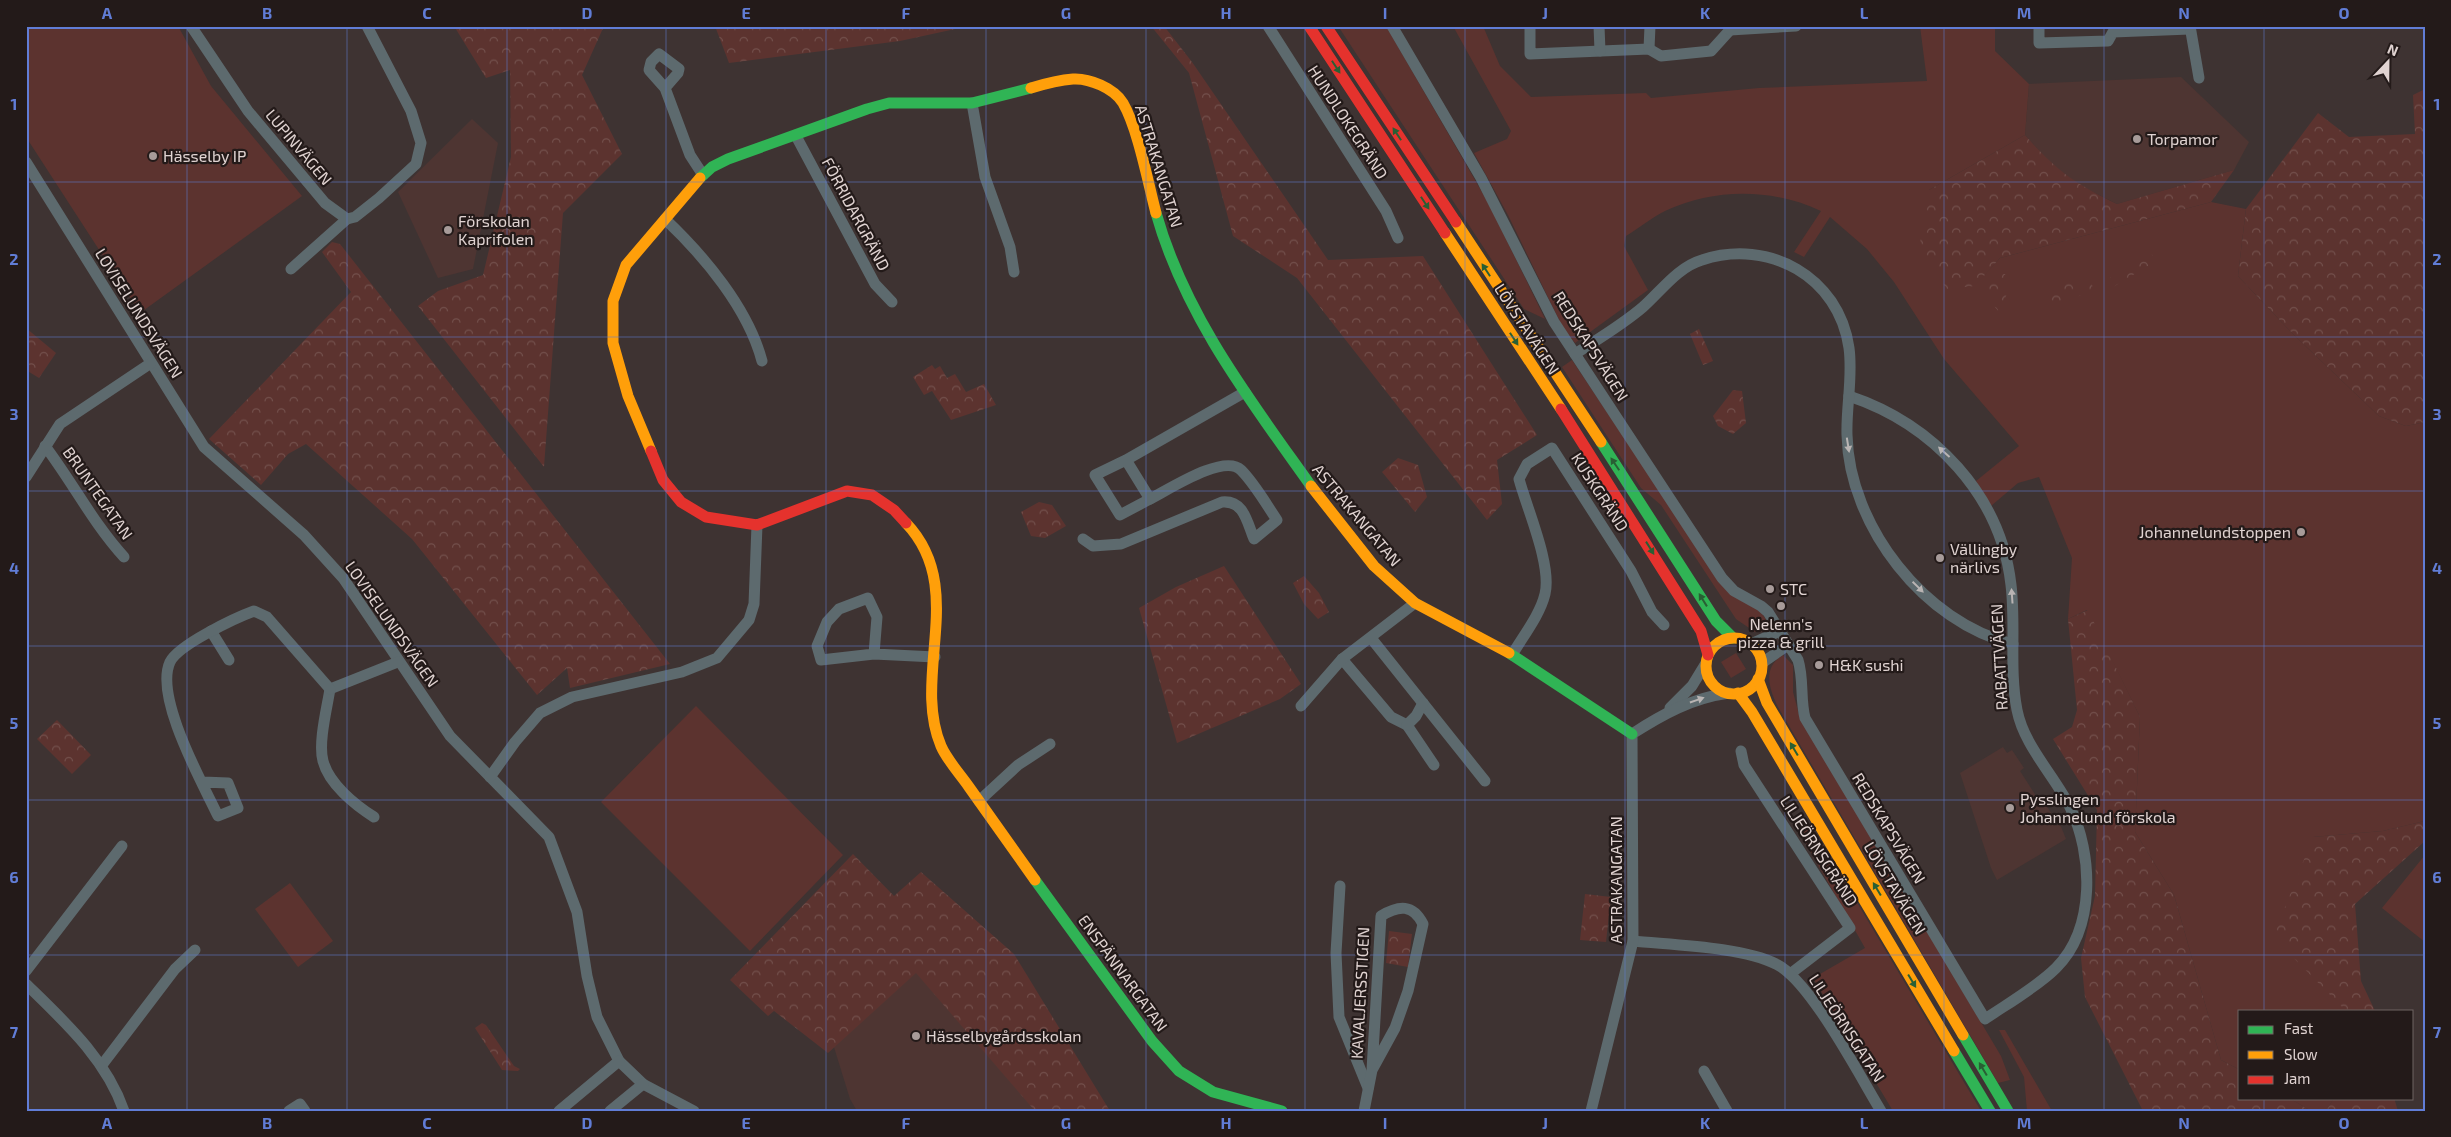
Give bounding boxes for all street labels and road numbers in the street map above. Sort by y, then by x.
street label: HUNDLOKEGRÄND [1305,61,1392,182]
street label: ASTRAKANGATAN [1132,102,1187,230]
street label: LUPINVÄGEN [262,105,337,188]
street label: FÖRRIDARGRÄND [819,154,894,274]
street label: LOVISELUNDSVÄGEN [92,244,187,381]
street label: LÖVSTAVÄGEN [1491,280,1564,378]
street label: REDSKAPSVÄGEN [1550,287,1633,404]
street label: BRUNTEGATAN [59,443,137,543]
street label: KUSKGRÄND [1568,449,1633,535]
street label: ASTRAKANGATAN [1309,460,1406,570]
street label: LOVISELUNDSVÄGEN [342,557,443,690]
street label: RABATTVÄGEN [1986,603,2011,711]
street label: REDSKAPSVÄGEN [1849,769,1930,886]
street label: LILJEÖRNSGRÄND [1777,792,1862,909]
street label: ASTRAKANGATAN [1606,816,1625,944]
street label: LÖVSTAVÄGEN [1860,838,1930,937]
street label: ENSPÄNNARGATAN [1075,911,1172,1035]
street label: KAVALJERSSTIGEN [1347,926,1372,1060]
street label: LILJEÖRNSGATAN [1806,970,1889,1085]

